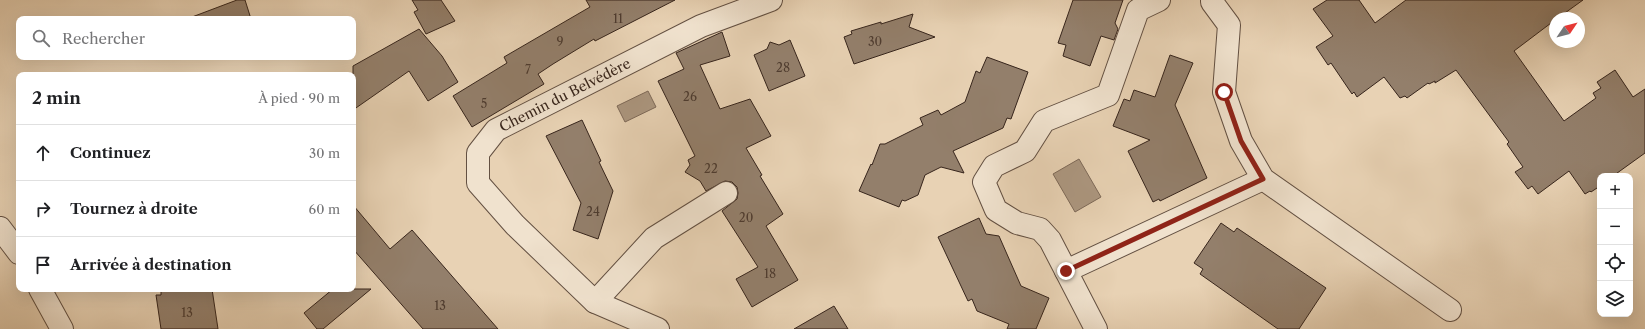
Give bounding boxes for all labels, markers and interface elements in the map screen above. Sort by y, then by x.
house number: 11 [613,11,623,26]
north arrow [1549,12,1585,48]
search box [16,16,356,60]
icon: search [30,27,52,49]
text: Rechercher [62,29,145,48]
house number: 9 [556,34,564,49]
house number: 30 [868,34,882,49]
street label: Chemin du Belvédère [496,54,634,136]
house number: 28 [776,60,790,75]
house number: 7 [525,62,531,77]
route start [1215,83,1233,101]
text: 2 min [32,88,81,108]
house number: 26 [683,89,697,104]
text: À pied · 90 m [258,90,340,106]
house number: 5 [481,96,487,111]
icon: ahead [32,142,54,164]
text: Continuez [70,143,151,162]
text: 30 m [309,145,340,161]
house number: 22 [704,161,718,176]
map controls [1597,173,1633,317]
button: + [1597,173,1633,209]
icon: right [32,198,54,220]
text: Tournez à droite [70,199,198,218]
text: 60 m [309,201,340,217]
house number: 24 [586,204,600,219]
button: − [1597,209,1633,245]
house number: 20 [739,210,753,225]
button: locate [1597,245,1633,281]
icon: arrive [32,254,54,276]
text: Arrivée à destination [70,255,232,274]
route end [1057,262,1075,280]
house number: 18 [764,266,776,281]
button: layers [1597,281,1633,317]
house number: 13 [434,298,446,313]
house number: 13 [181,305,193,320]

